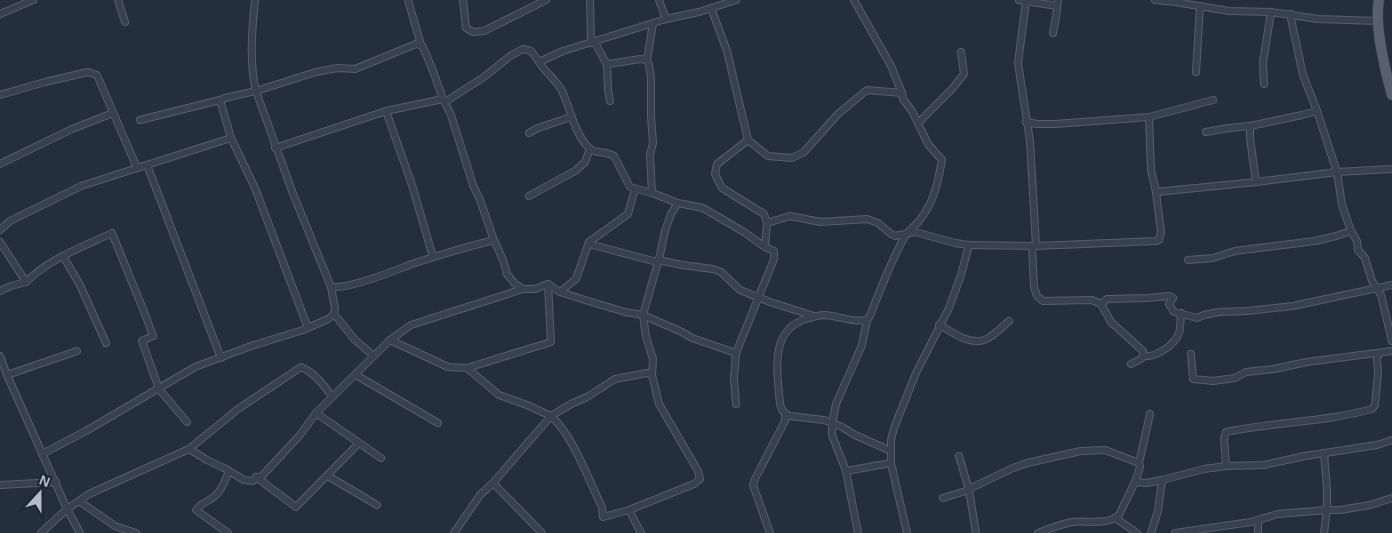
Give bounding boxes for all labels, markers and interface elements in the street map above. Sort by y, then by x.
north arrow [15,468,65,518]
text: N [37,472,52,490]

